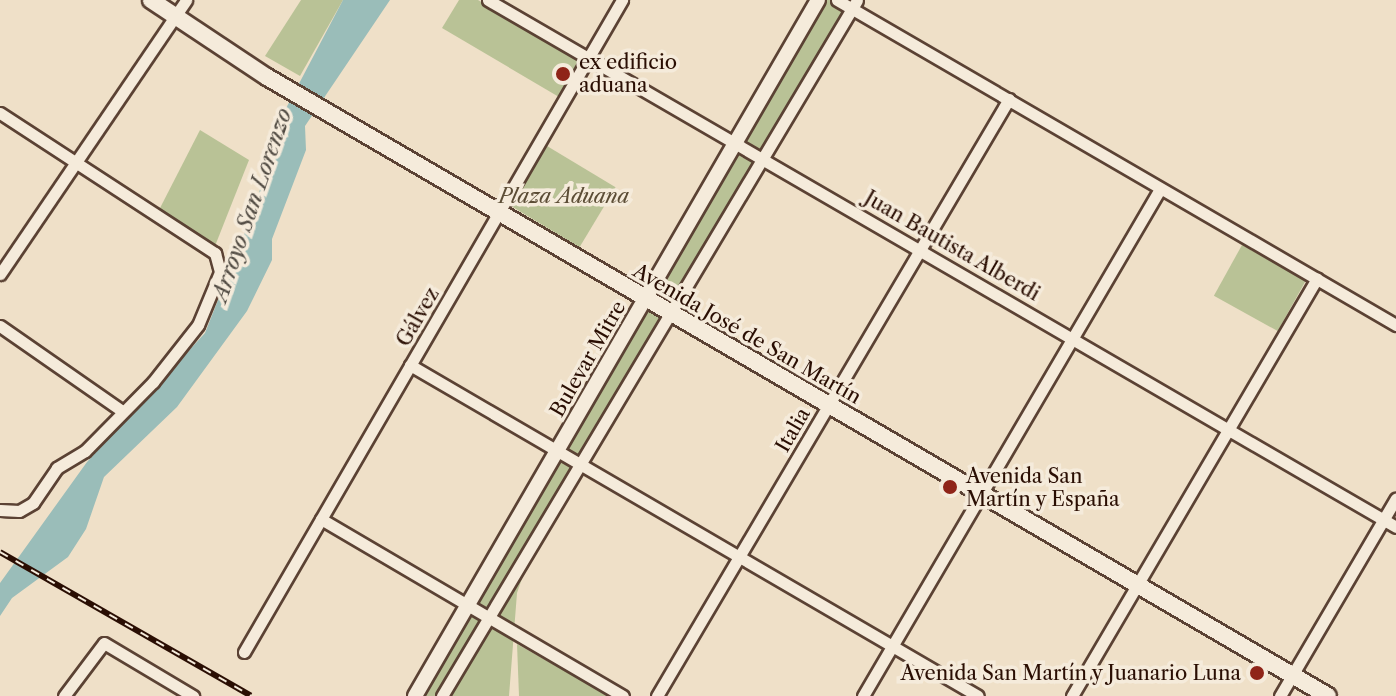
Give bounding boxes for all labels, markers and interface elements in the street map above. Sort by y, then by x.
place label: ex edificio aduana [579,50,677,97]
marker: ex edificio aduana [554,65,572,83]
water label: Arroyo San Lorenzo [207,105,297,305]
park label: Plaza Aduana [499,184,629,208]
street label: Juan Bautista Alberdi [860,186,1044,306]
street label: Avenida José de San Martín [629,259,865,409]
street label: Gálvez [392,283,444,351]
street label: Bulevar Mitre [545,297,631,421]
street label: Italia [771,403,815,457]
place label: Avenida San Martín y España [966,464,1121,511]
marker: Avenida San Martín y España [941,478,959,496]
place label: Avenida San Martín y Juanario Luna [899,661,1241,685]
marker: Avenida San Martín y Juanario Luna [1248,664,1266,682]

